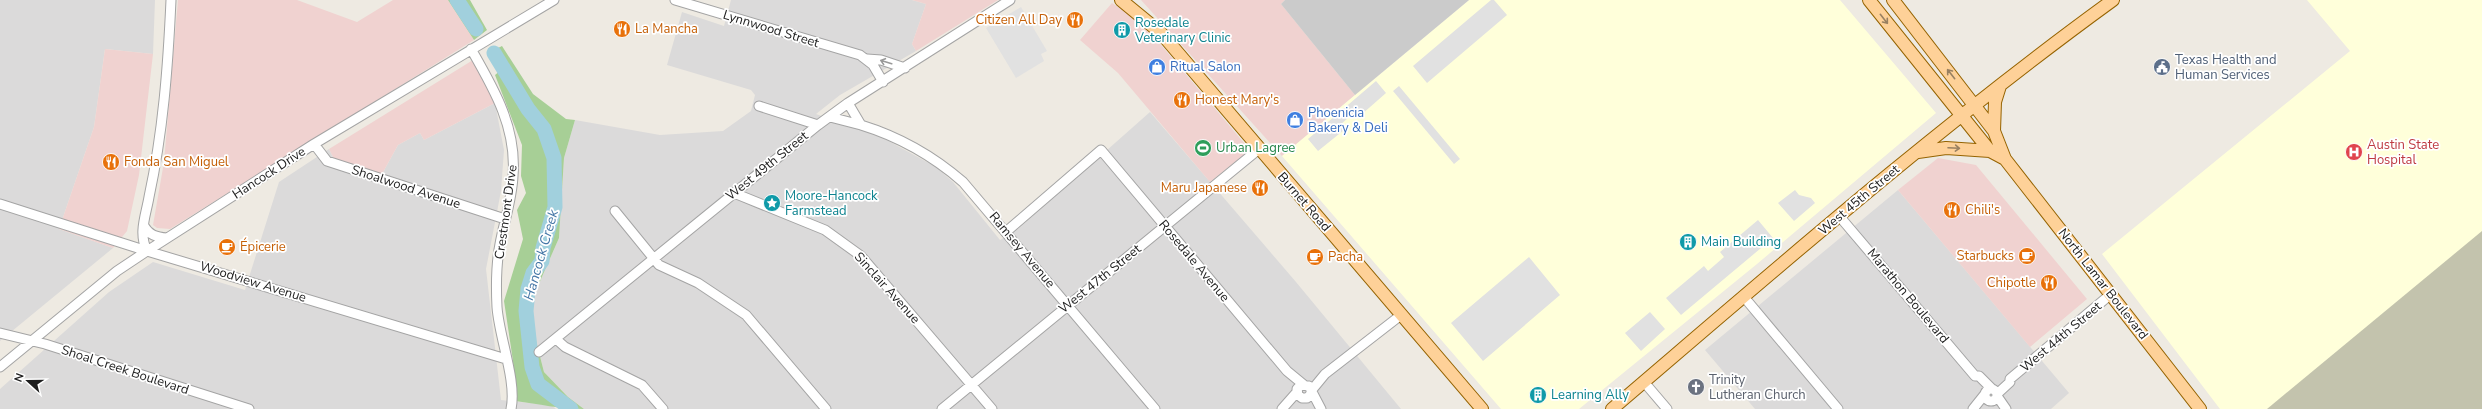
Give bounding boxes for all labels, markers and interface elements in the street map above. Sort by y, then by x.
street label: Lynnwood Street [721,6,822,52]
restaurant icon: Citizen All Day [1065,10,1085,30]
place label: Citizen All Day [975,11,1062,29]
one-way arrow [1879,13,1888,24]
place label: Rosedale Veterinary Clinic [1134,14,1231,47]
restaurant icon: La Mancha [612,19,632,39]
place label: La Mancha [635,20,698,38]
building icon: Rosedale Veterinary Clinic [1112,20,1132,40]
place label: Texas Health and Human Services [2175,51,2277,84]
shop icon: Ritual Salon [1147,57,1167,77]
public building icon: Texas Health and Human Services [2152,57,2172,77]
one-way arrow [880,58,893,65]
place label: Ritual Salon [1170,58,1241,76]
one-way arrow [1947,69,1956,80]
restaurant icon: Honest Mary's [1172,90,1192,110]
place label: Honest Mary's [1195,91,1279,109]
place label: Phoenicia Bakery & Deli [1308,104,1388,137]
shop icon: Phoenicia Bakery & Deli [1285,110,1305,130]
street label: West 49th Street [722,127,812,205]
place label: Austin State Hospital [2367,136,2439,169]
sports icon: Urban Lagree [1193,138,1213,158]
place label: Urban Lagree [1216,139,1295,157]
hospital icon: Austin State Hospital [2344,142,2364,162]
street label: Hancock Drive [229,143,309,203]
one-way arrow [1947,145,1960,152]
restaurant icon: Fonda San Miguel [101,152,121,172]
place label: Fonda San Miguel [124,153,229,171]
street label: West 45th Street [1815,160,1904,239]
street label: Shoalwood Avenue [349,161,463,213]
street label: Crestmont Drive [490,163,522,261]
street label: Burnet Road [1273,168,1335,236]
restaurant icon: Maru Japanese [1250,178,1270,198]
place label: Maru Japanese [1161,179,1247,197]
place label: Moore-Hancock Farmstead [785,187,878,220]
place icon: Moore-Hancock Farmstead [762,193,782,213]
restaurant icon: Chili's [1942,200,1962,220]
place label: Chili's [1965,201,2000,219]
water label: Hancock Creek [519,207,563,303]
street label: Ramsey Avenue [985,208,1059,292]
street label: Rosedale Avenue [1154,216,1234,306]
street label: North Lamar Boulevard [2054,225,2152,343]
building icon: Main Building [1678,232,1698,252]
place label: Main Building [1701,233,1781,251]
cafe icon: Épicerie [217,237,237,257]
place label: Épicerie [240,237,286,256]
street label: West 47th Street [1055,240,1145,318]
street label: Marathon Boulevard [1863,245,1953,347]
cafe icon: Starbucks [2017,246,2037,266]
cafe icon: Pacha [1305,247,1325,267]
place label: Starbucks [1956,247,2014,265]
street label: Sinclair Avenue [850,248,924,328]
place label: Pacha [1328,248,1363,266]
street label: Woodview Avenue [197,257,309,307]
restaurant icon: Chipotle [2039,273,2059,293]
place label: Chipotle [1987,274,2036,292]
street label: West 44th Street [2017,297,2106,376]
street label: Shoal Creek Boulevard [59,341,191,399]
north arrow [8,361,48,401]
text: N [11,371,28,384]
place label: Trinity Lutheran Church [1709,371,1806,404]
church icon: Trinity Lutheran Church [1686,377,1706,397]
building icon: Learning Ally [1528,385,1548,405]
place label: Learning Ally [1551,386,1629,404]

